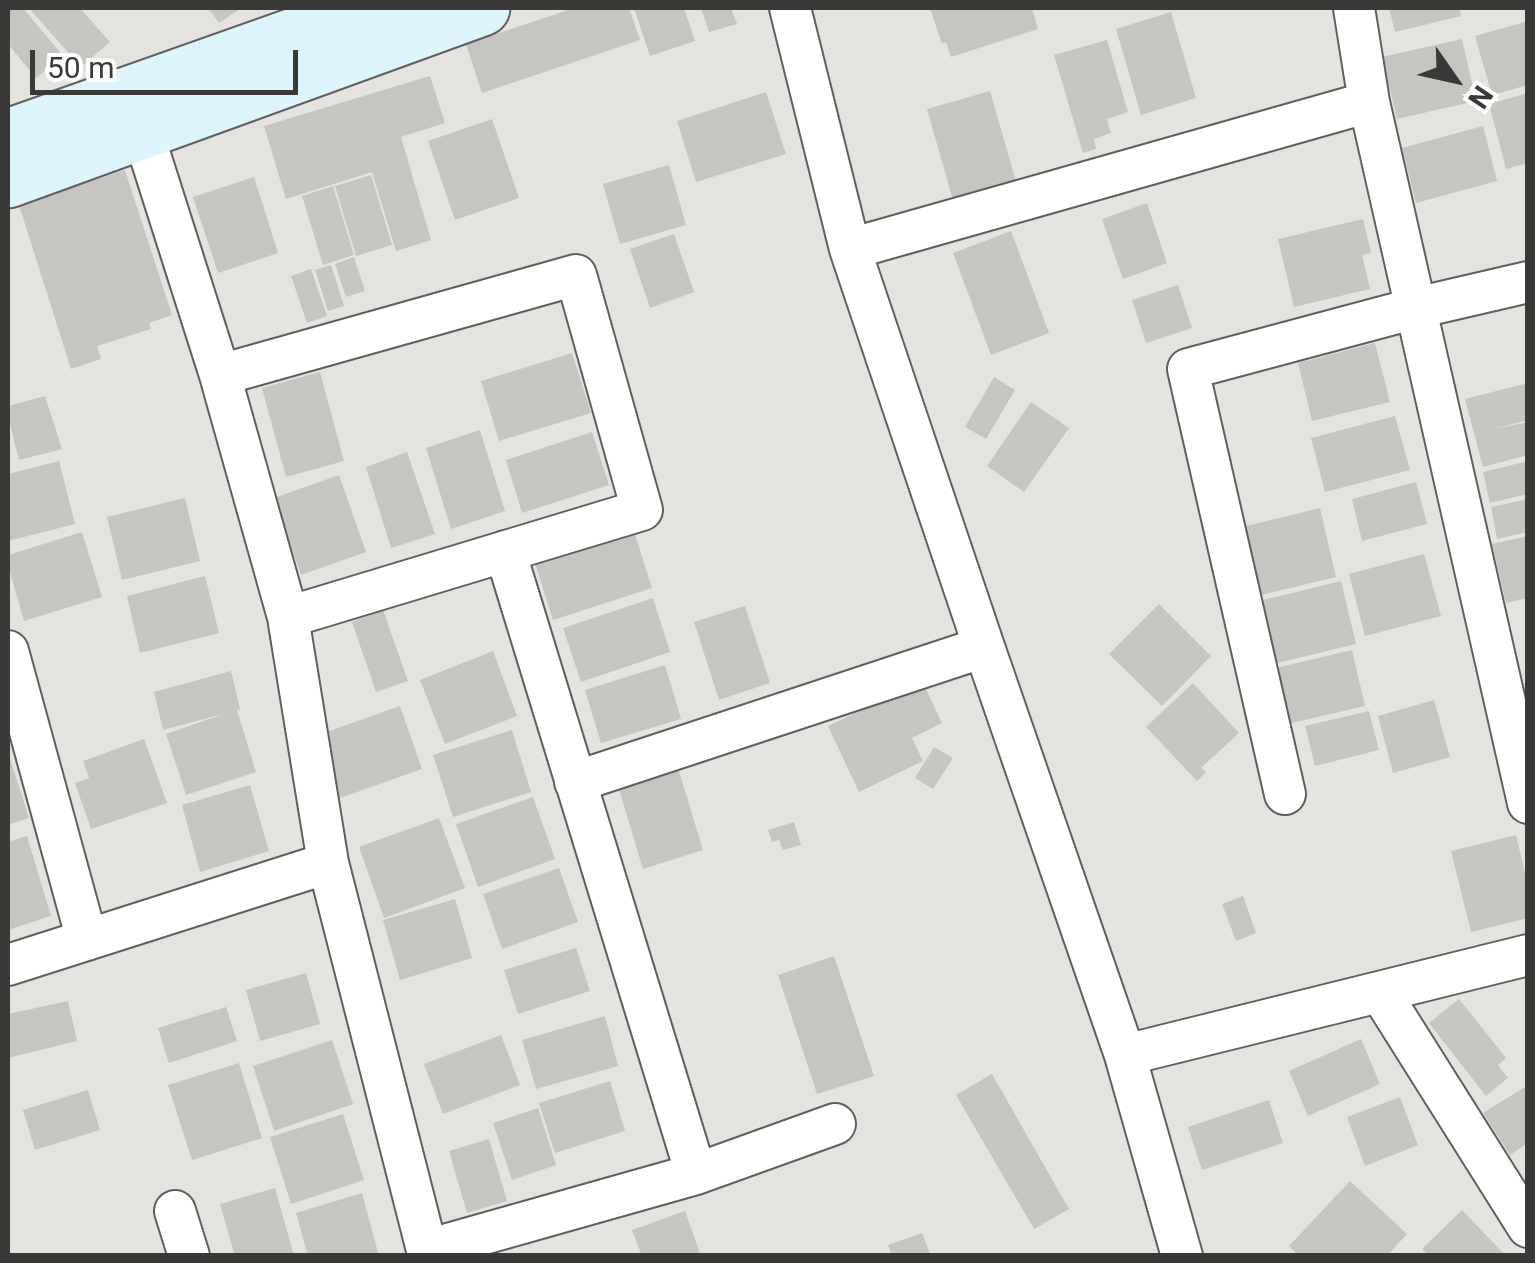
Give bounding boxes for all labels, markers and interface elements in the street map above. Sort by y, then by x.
scale bar [35,30,302,92]
north arrow [1405,30,1505,130]
text: 50 m [47,50,114,85]
text: N [1461,80,1499,114]

